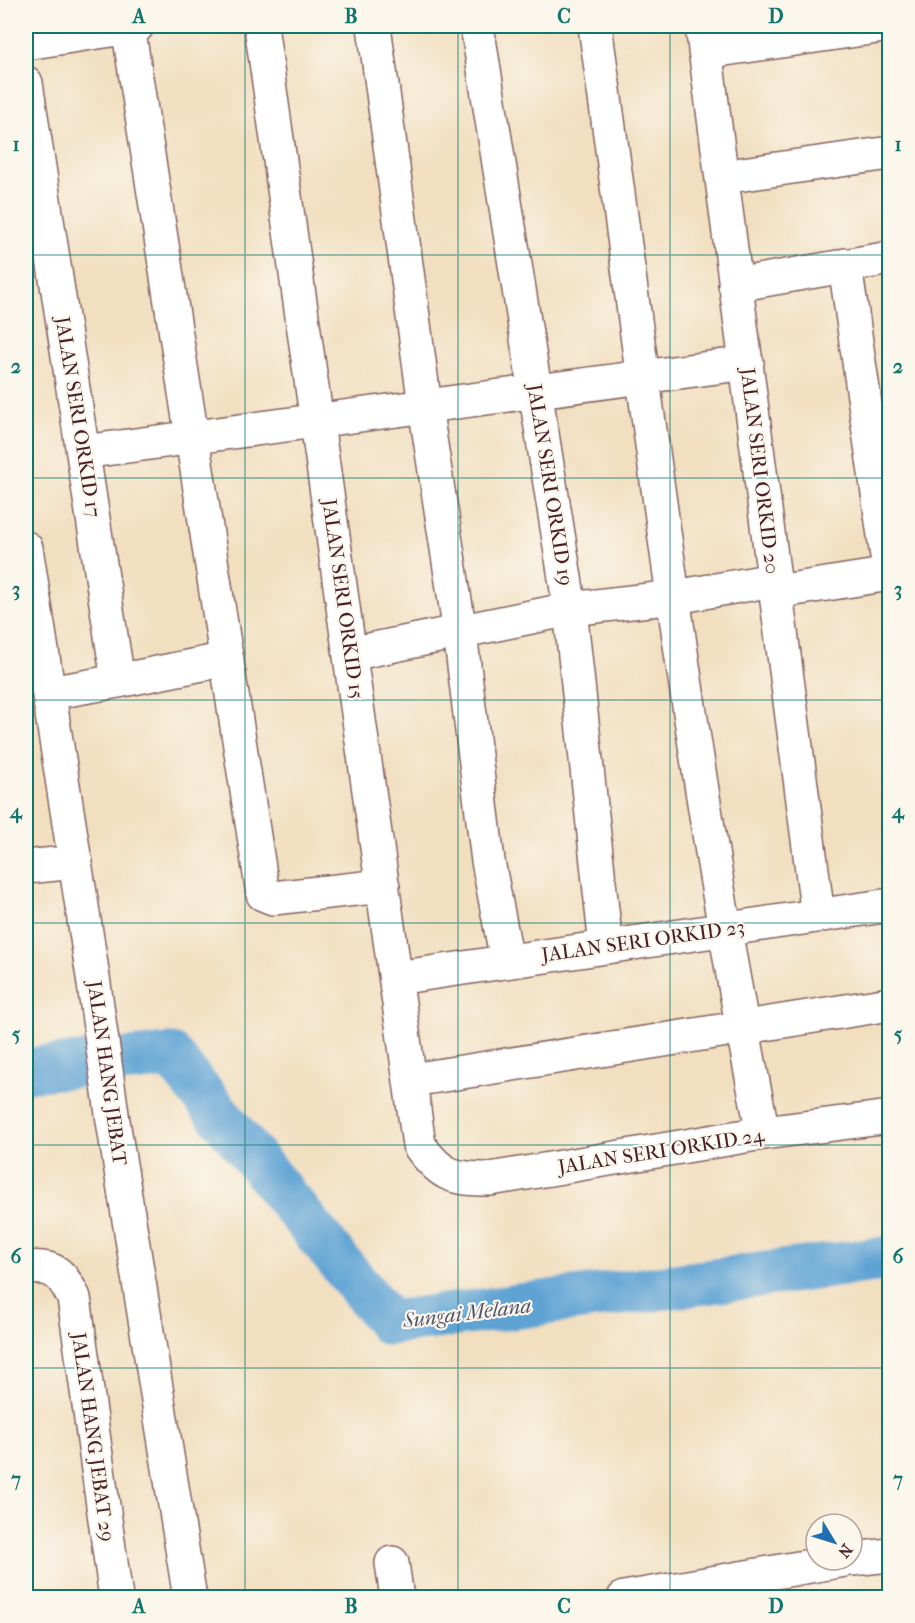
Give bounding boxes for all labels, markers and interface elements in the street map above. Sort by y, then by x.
text: A [131,5,147,28]
text: B [344,5,358,28]
text: C [557,5,571,28]
text: D [768,5,784,28]
text: 1 [12,133,20,156]
text: 1 [894,133,902,156]
street label: JALAN SERI ORKID 17 [50,313,105,519]
text: 2 [11,355,21,378]
text: 2 [893,355,903,378]
street label: JALAN SERI ORKID 20 [736,365,784,575]
street label: JALAN SERI ORKID 19 [522,381,577,587]
street label: JALAN SERI ORKID 15 [317,495,368,701]
text: 3 [12,578,20,601]
text: 3 [894,578,902,601]
text: 4 [9,800,23,824]
text: 4 [891,800,905,824]
street label: JALAN SERI ORKID 23 [538,915,746,967]
street label: JALAN HANG JEBAT [82,977,131,1167]
text: 5 [12,1023,21,1046]
text: 5 [894,1023,903,1046]
street label: JALAN SERI ORKID 24 [554,1123,767,1179]
text: 6 [11,1245,23,1268]
text: 6 [893,1245,905,1268]
water label: Sungai Melana [401,1293,532,1333]
street label: JALAN HANG JEBAT 29 [67,1329,119,1543]
text: 7 [10,1468,21,1491]
text: 7 [892,1468,903,1491]
north arrow [804,1512,864,1572]
text: N [834,1540,857,1562]
text: A [131,1595,147,1618]
text: B [344,1595,358,1618]
text: C [557,1595,571,1618]
text: D [768,1595,784,1618]

